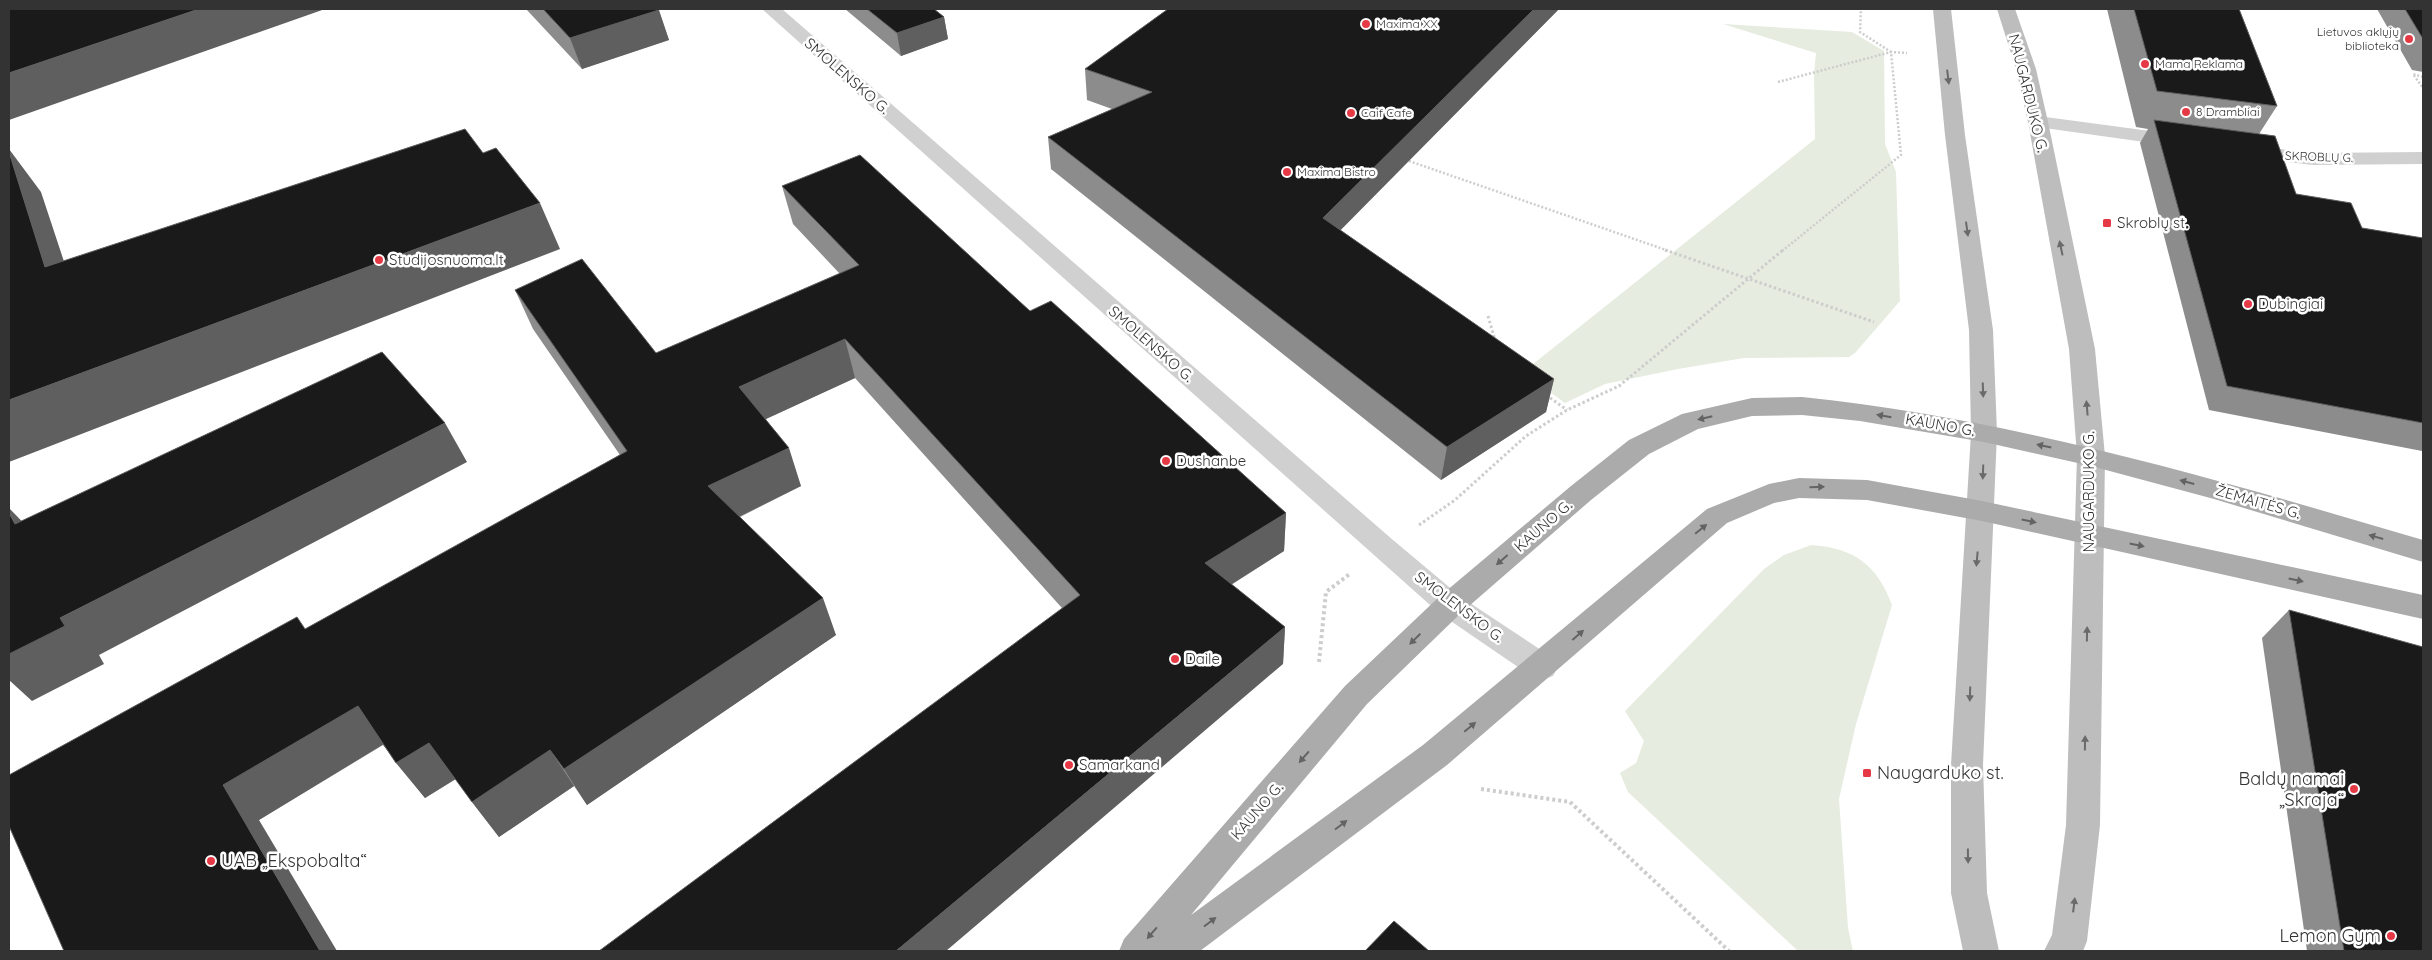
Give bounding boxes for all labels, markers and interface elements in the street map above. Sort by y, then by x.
place label: Maxima XX [1376,16,1438,31]
marker: Maxima XX [1360,18,1372,30]
place label: Lietuvos aklųjų biblioteka [2317,24,2399,53]
street label: NAUGARDUKO G. [2005,32,2052,154]
street label: SMOLENSKO G. [801,33,894,118]
marker: Lietuvos aklųjų biblioteka [2403,33,2415,45]
place label: Mama Reklama [2155,56,2243,71]
marker: Mama Reklama [2139,58,2151,70]
one-way arrow [1944,69,1952,85]
place label: 8 Drambliai [2196,104,2260,119]
place label: Caif Cafe [1361,105,1412,120]
marker: 8 Drambliai [2180,106,2192,118]
marker: Caif Cafe [1345,107,1357,119]
street label: SKROBLŲ G. [2285,148,2353,165]
place label: Maxima Bistro [1297,164,1376,179]
marker: Maxima Bistro [1281,166,1293,178]
place label: Skroblų st. [2117,213,2188,232]
marker: Skroblų st. [2101,217,2113,229]
one-way arrow [1963,221,1971,237]
one-way arrow [2057,240,2065,255]
place label: Studijosnuoma.lt [389,250,504,269]
marker: Studijosnuoma.lt [373,254,385,266]
place label: Dubingiai [2258,294,2323,313]
marker: Dubingiai [2242,298,2254,310]
street label: SMOLENSKO G. [1105,301,1198,386]
one-way arrow [1979,382,1987,398]
one-way arrow [2083,399,2091,415]
street label: KAUNO G. [1904,409,1976,440]
one-way arrow [1876,412,1892,420]
one-way arrow [1697,414,1712,422]
street label: NAUGARDUKO G. [2079,431,2098,553]
one-way arrow [2036,442,2051,450]
place label: Dushanbe [1176,451,1246,470]
marker: Dushanbe [1160,455,1172,467]
one-way arrow [1979,464,1987,480]
one-way arrow [2179,478,2194,486]
street label: ŽEMAITĖS G. [2214,480,2303,523]
one-way arrow [1809,483,1825,491]
street label: KAUNO G. [1510,495,1575,556]
one-way arrow [2022,518,2038,526]
one-way arrow [1695,523,1708,534]
one-way arrow [2369,533,2384,541]
one-way arrow [2130,541,2145,549]
one-way arrow [1973,552,1981,568]
one-way arrow [1496,555,1509,566]
street label: SMOLENSKO G. [1411,567,1508,646]
one-way arrow [2288,576,2304,584]
one-way arrow [2083,625,2091,641]
one-way arrow [1572,629,1584,641]
one-way arrow [1409,633,1421,645]
place label: Daile [1185,649,1220,668]
marker: Daile [1169,653,1181,665]
one-way arrow [1966,686,1974,702]
one-way arrow [1463,721,1476,732]
one-way arrow [2081,735,2089,751]
one-way arrow [1298,750,1309,763]
place label: Samarkand [1079,755,1160,774]
marker: Samarkand [1063,759,1075,771]
place label: Naugarduko st. [1877,761,2004,784]
marker: Naugarduko st. [1861,767,1873,779]
place label: Baldų namai „Skraja“ [2239,767,2344,811]
street label: KAUNO G. [1226,778,1287,843]
marker: Baldų namai „Skraja“ [2348,783,2360,795]
one-way arrow [1334,820,1347,831]
one-way arrow [1965,848,1973,864]
place label: UAB „Ekspobalta“ [221,849,367,872]
marker: UAB „Ekspobalta“ [205,855,217,867]
one-way arrow [2070,897,2078,913]
one-way arrow [1203,917,1217,927]
place label: Lemon Gym [2279,924,2381,947]
one-way arrow [1146,927,1158,939]
marker: Lemon Gym [2385,930,2397,942]

